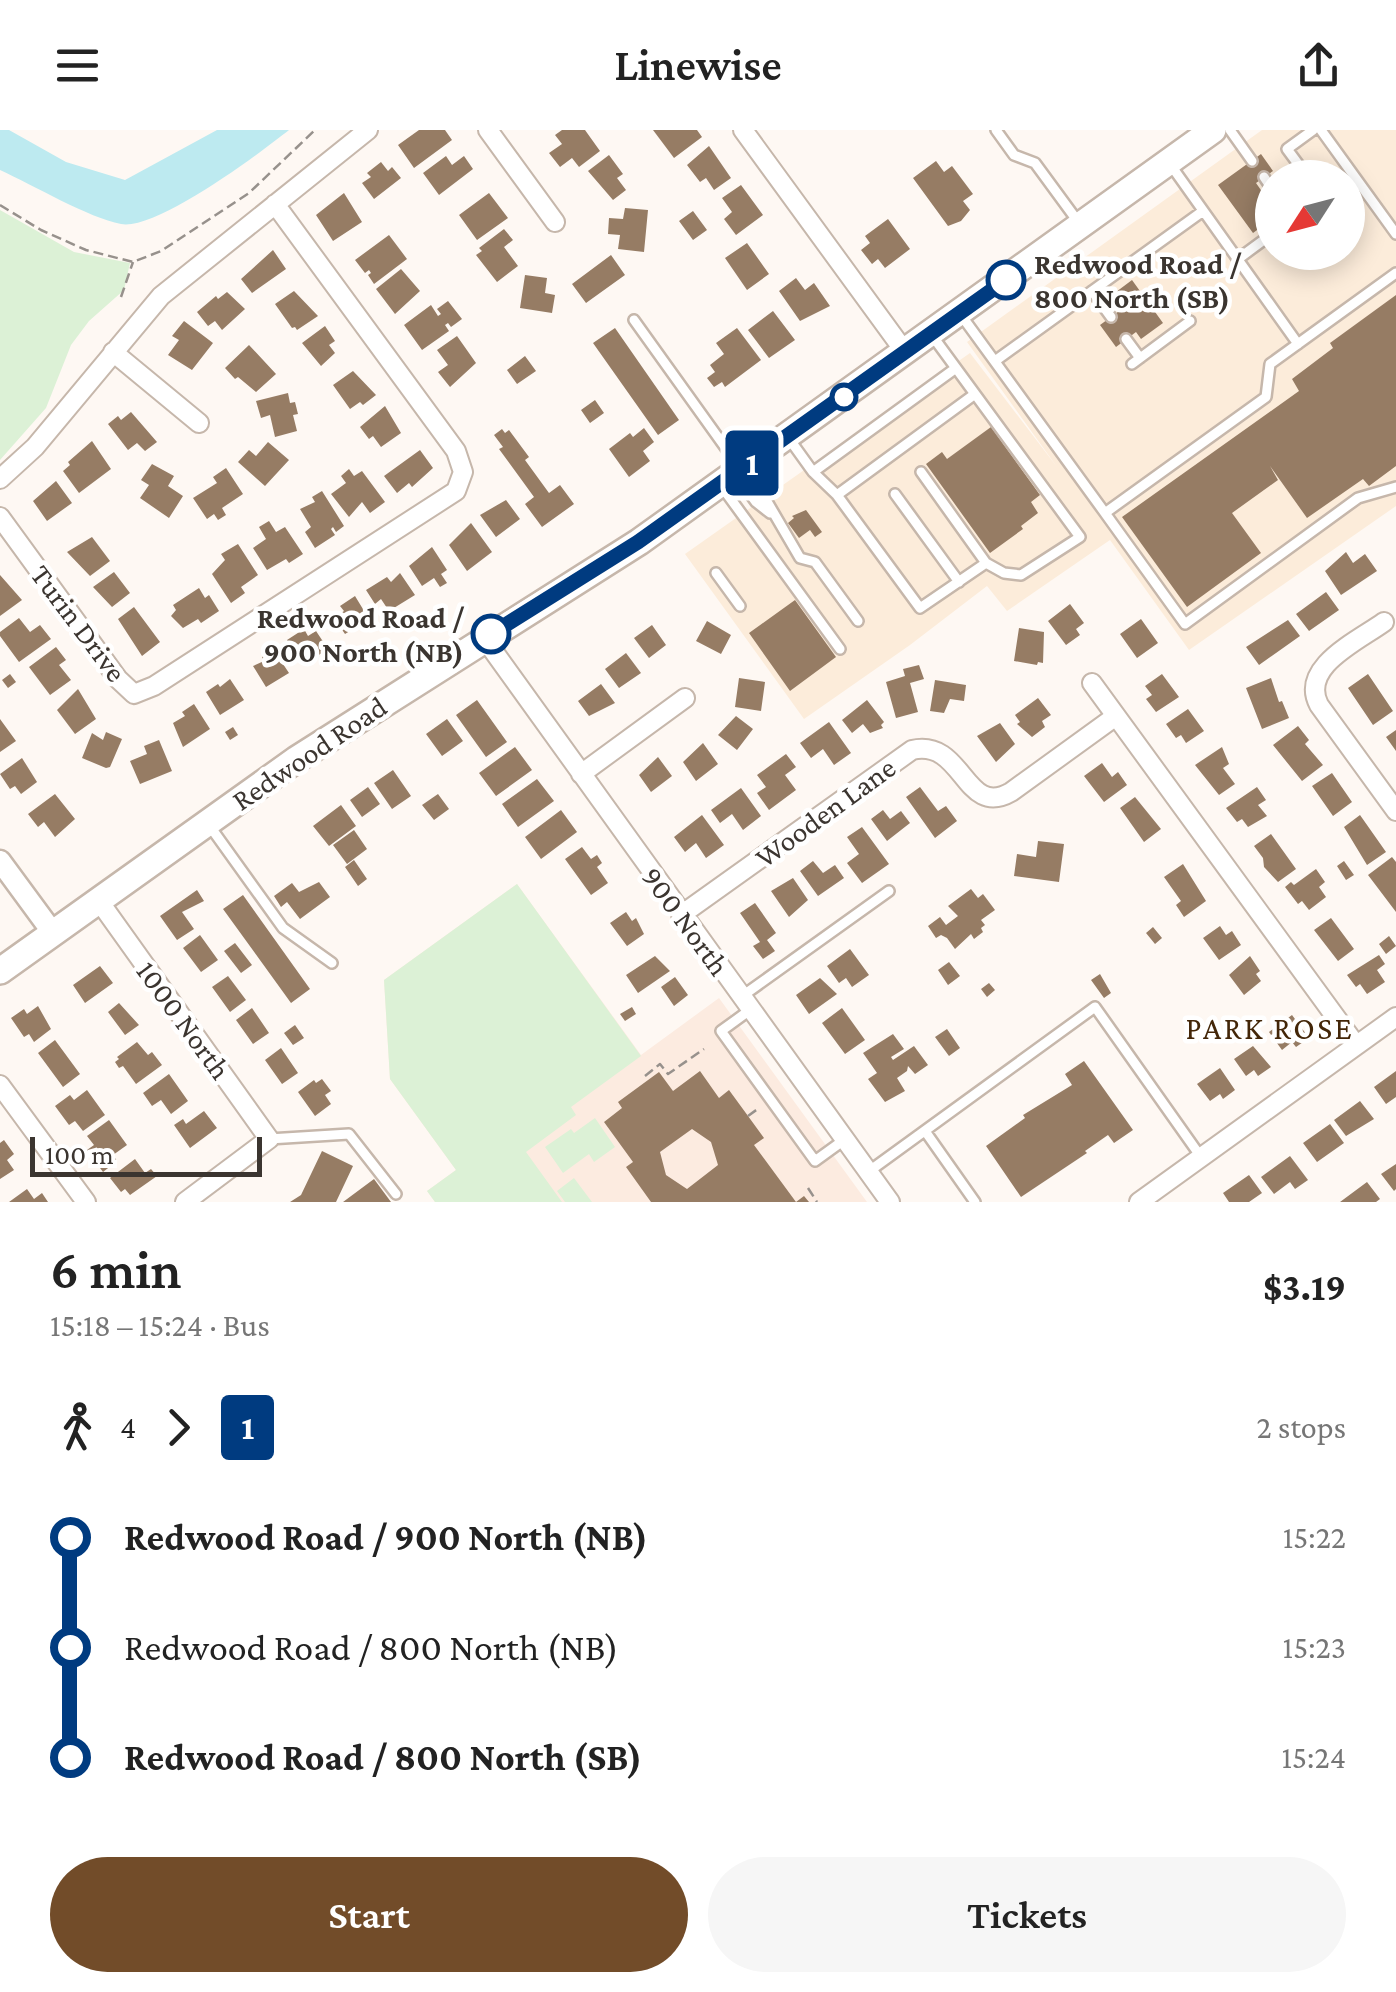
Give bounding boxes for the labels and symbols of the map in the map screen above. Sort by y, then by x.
north arrow [1255,160,1365,270]
place label: Redwood Road / 800 North (SB) [1034,247,1242,315]
marker: Redwood Road / 800 North (SB) [987,261,1025,299]
unlabelled marker [831,384,857,410]
line badge: 1 [720,430,784,496]
street label: Turin Drive [24,558,134,688]
place label: Redwood Road / 900 North (NB) [257,601,465,669]
marker: Redwood Road / 900 North (NB) [472,615,510,653]
street label: Redwood Road [226,689,393,817]
street label: Wooden Lane [749,750,901,874]
street label: 900 North [636,860,736,982]
street label: 1000 North [130,955,238,1085]
district label: PARK ROSE [1186,1010,1354,1046]
scale bar [30,1132,262,1176]

